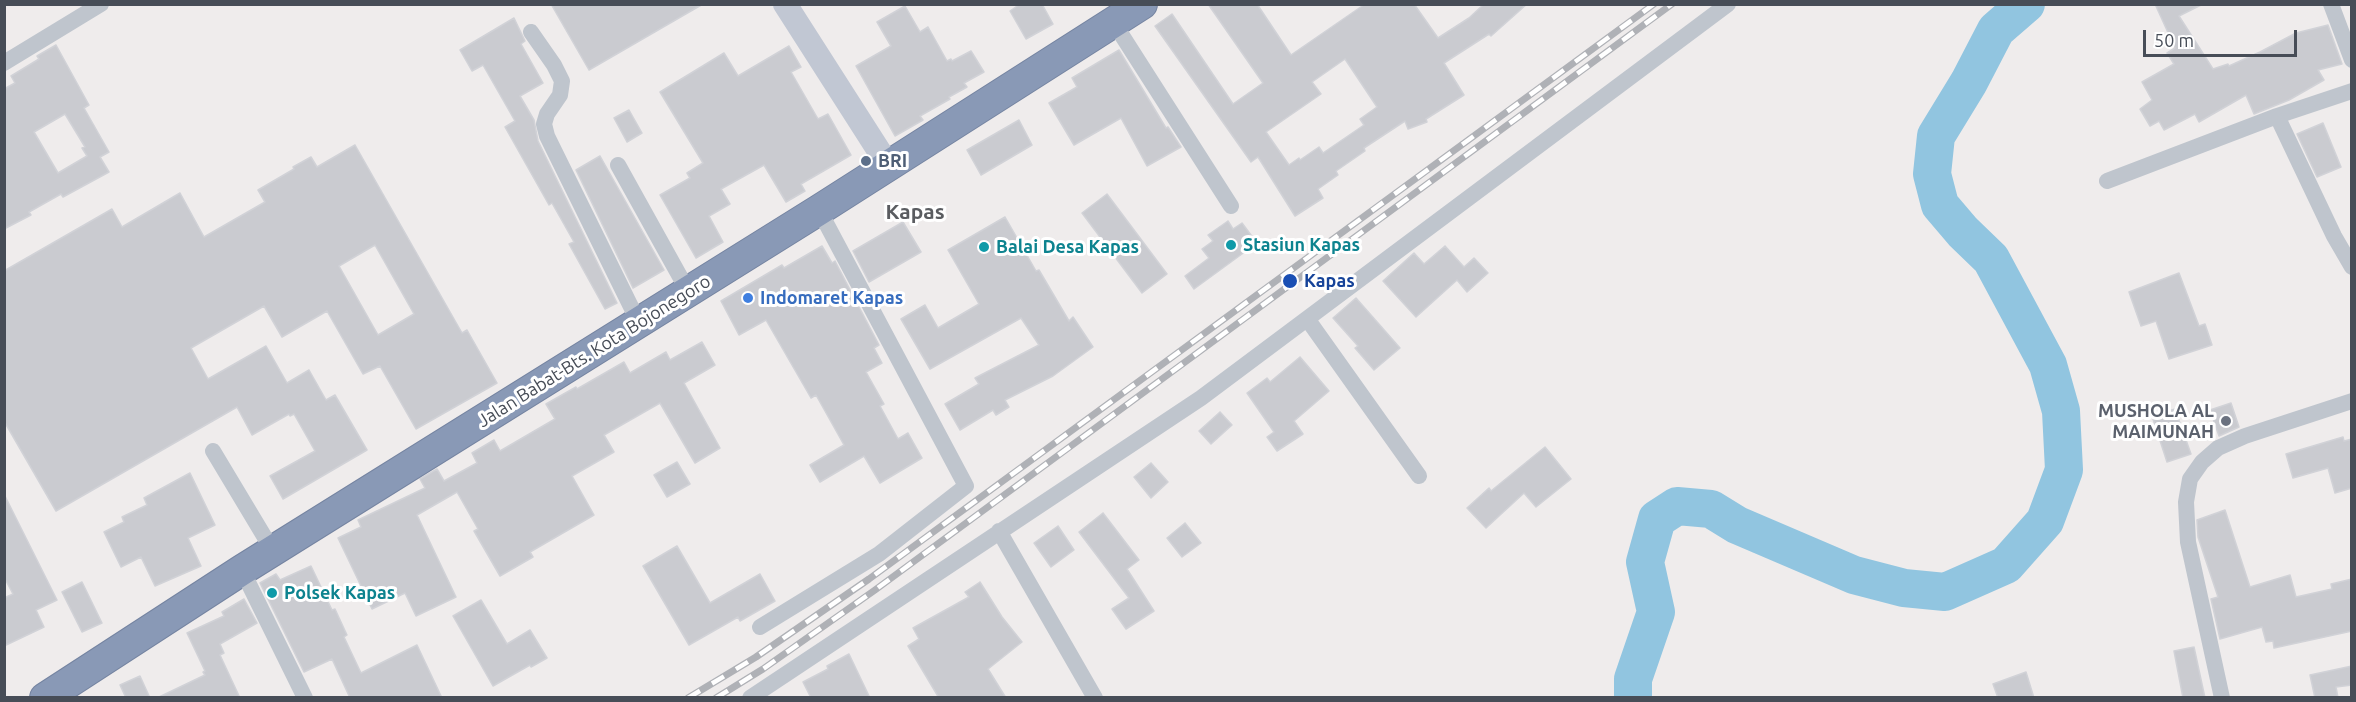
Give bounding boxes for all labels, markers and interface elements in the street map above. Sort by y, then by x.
scale bar [2146,18,2300,56]
text: 50 m [2154,30,2194,50]
place label: BRI [878,150,907,172]
marker: BRI [859,154,873,168]
district label: Kapas [885,199,945,225]
place label: Stasiun Kapas [1243,234,1360,256]
place label: Balai Desa Kapas [996,236,1139,258]
marker: Stasiun Kapas [1224,238,1238,252]
marker: Balai Desa Kapas [977,240,991,254]
street label: Jalan Babat-Bts. Kota Bojonegoro [474,270,714,432]
place label: Kapas [1304,270,1355,292]
marker: Kapas [1281,272,1299,290]
place label: Indomaret Kapas [760,287,903,309]
marker: Indomaret Kapas [741,291,755,305]
place label: MUSHOLA AL MAIMUNAH [2098,400,2214,442]
marker: MUSHOLA AL MAIMUNAH [2219,414,2233,428]
place label: Polsek Kapas [284,582,395,604]
marker: Polsek Kapas [265,586,279,600]

